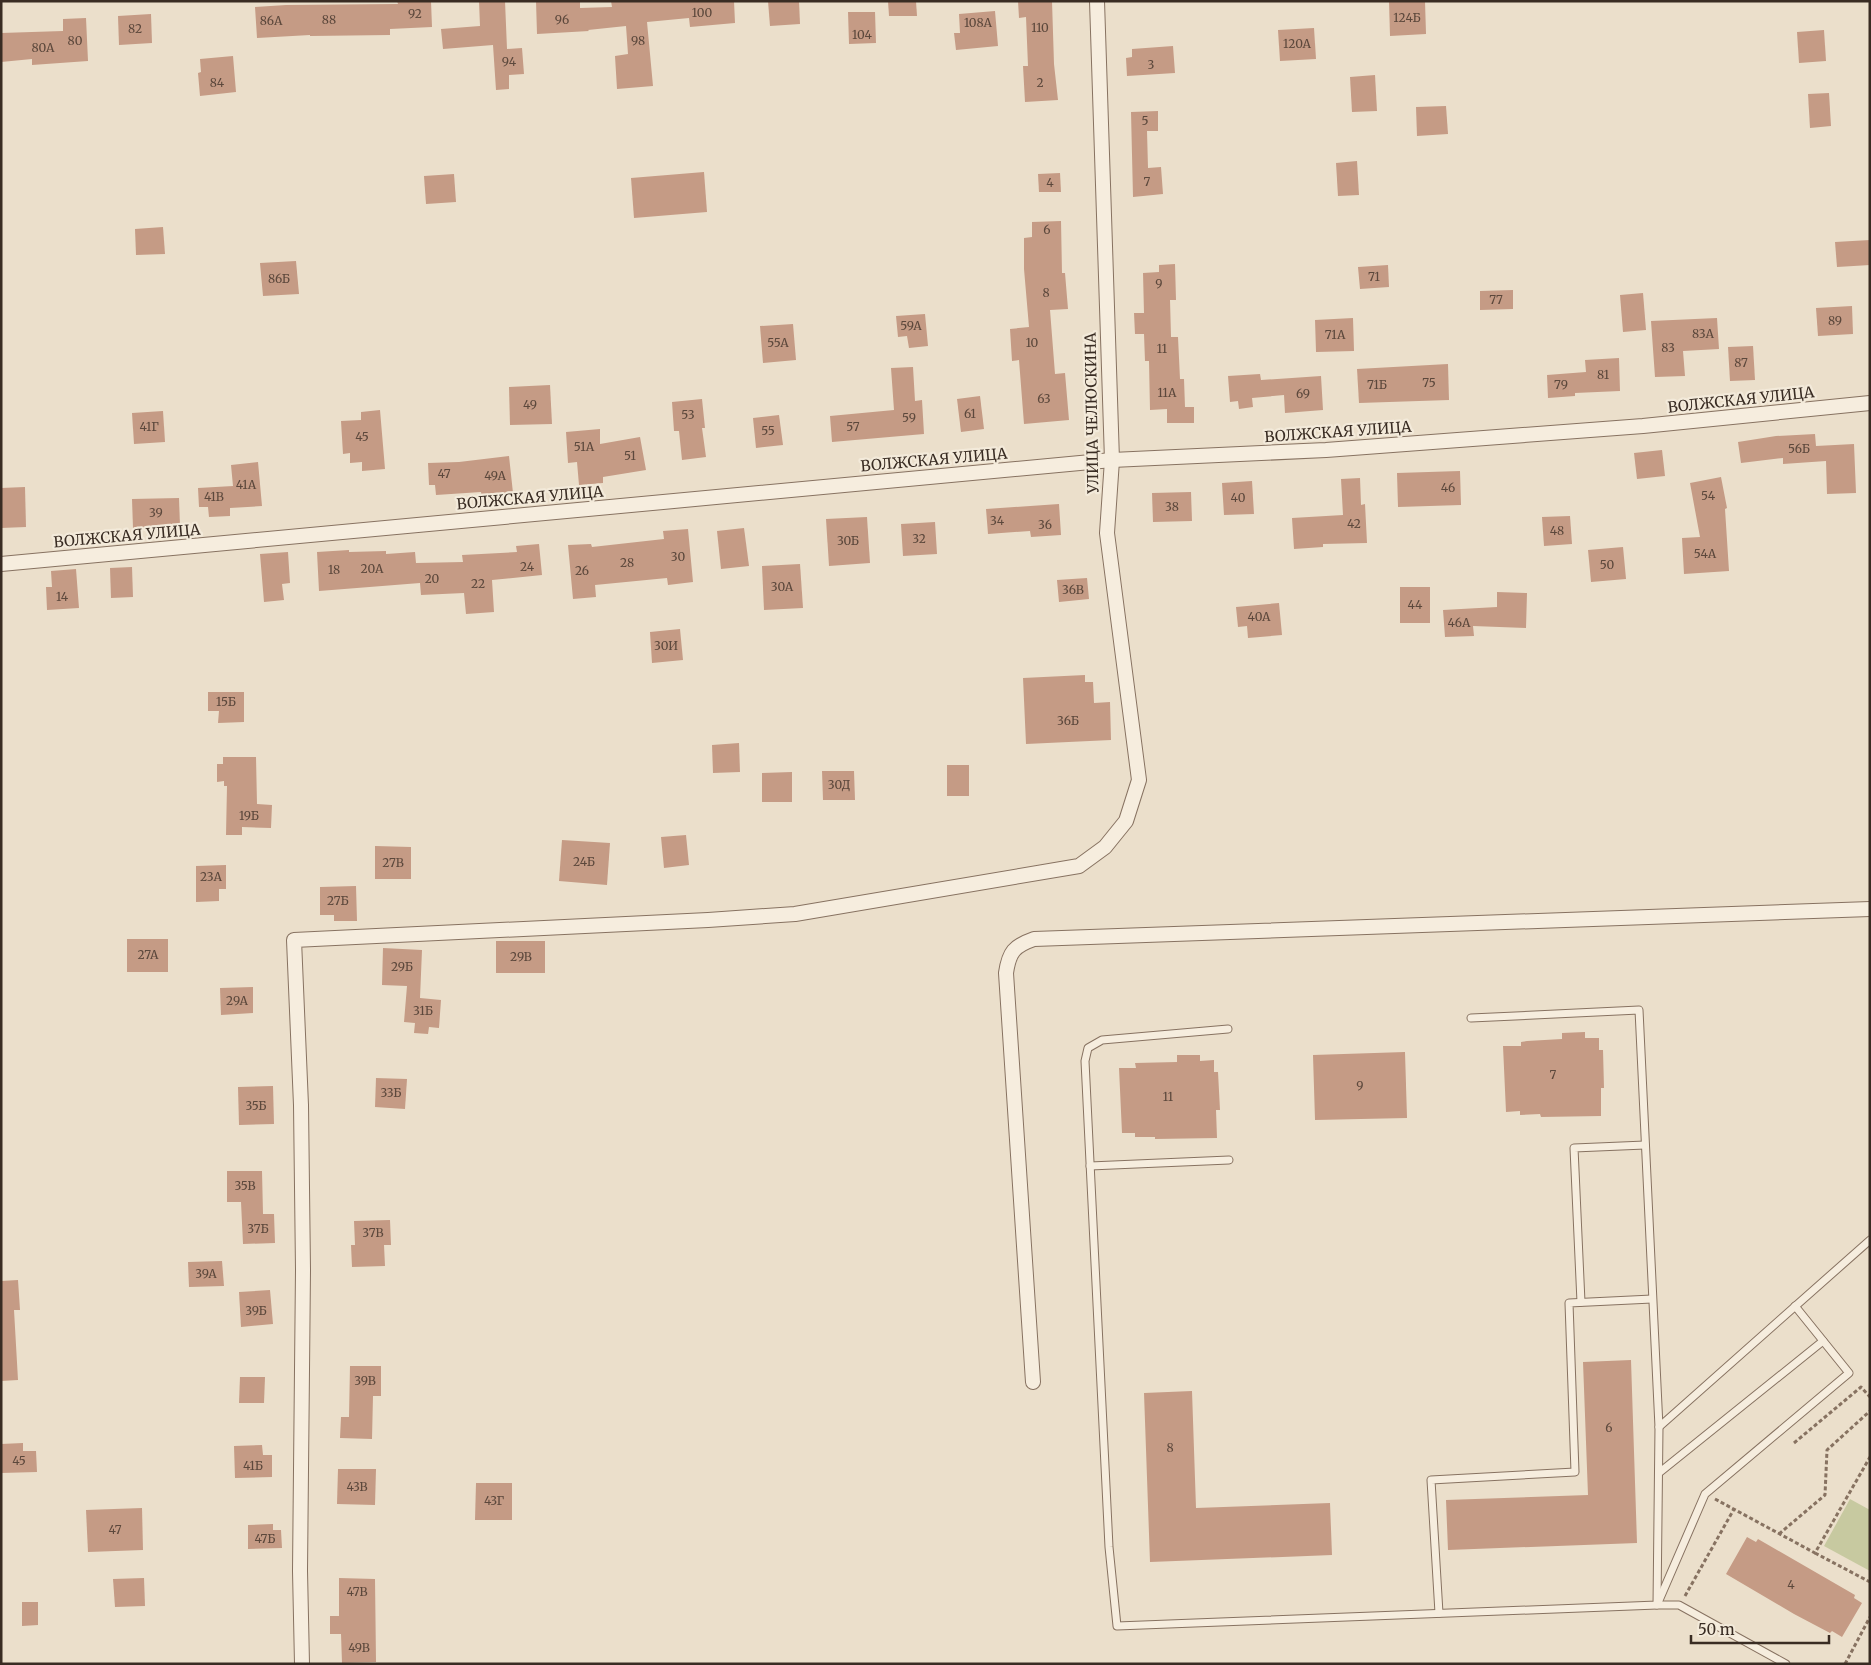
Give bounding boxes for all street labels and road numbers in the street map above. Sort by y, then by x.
street label: УЛИЦА ЧЕЛЮСКИНА [1081,332,1102,495]
street label: ВОЛЖСКАЯ УЛИЦА [1667,382,1816,417]
street label: ВОЛЖСКАЯ УЛИЦА [1264,417,1413,446]
street label: ВОЛЖСКАЯ УЛИЦА [860,444,1009,475]
street label: ВОЛЖСКАЯ УЛИЦА [456,482,605,513]
street label: ВОЛЖСКАЯ УЛИЦА [53,520,202,551]

